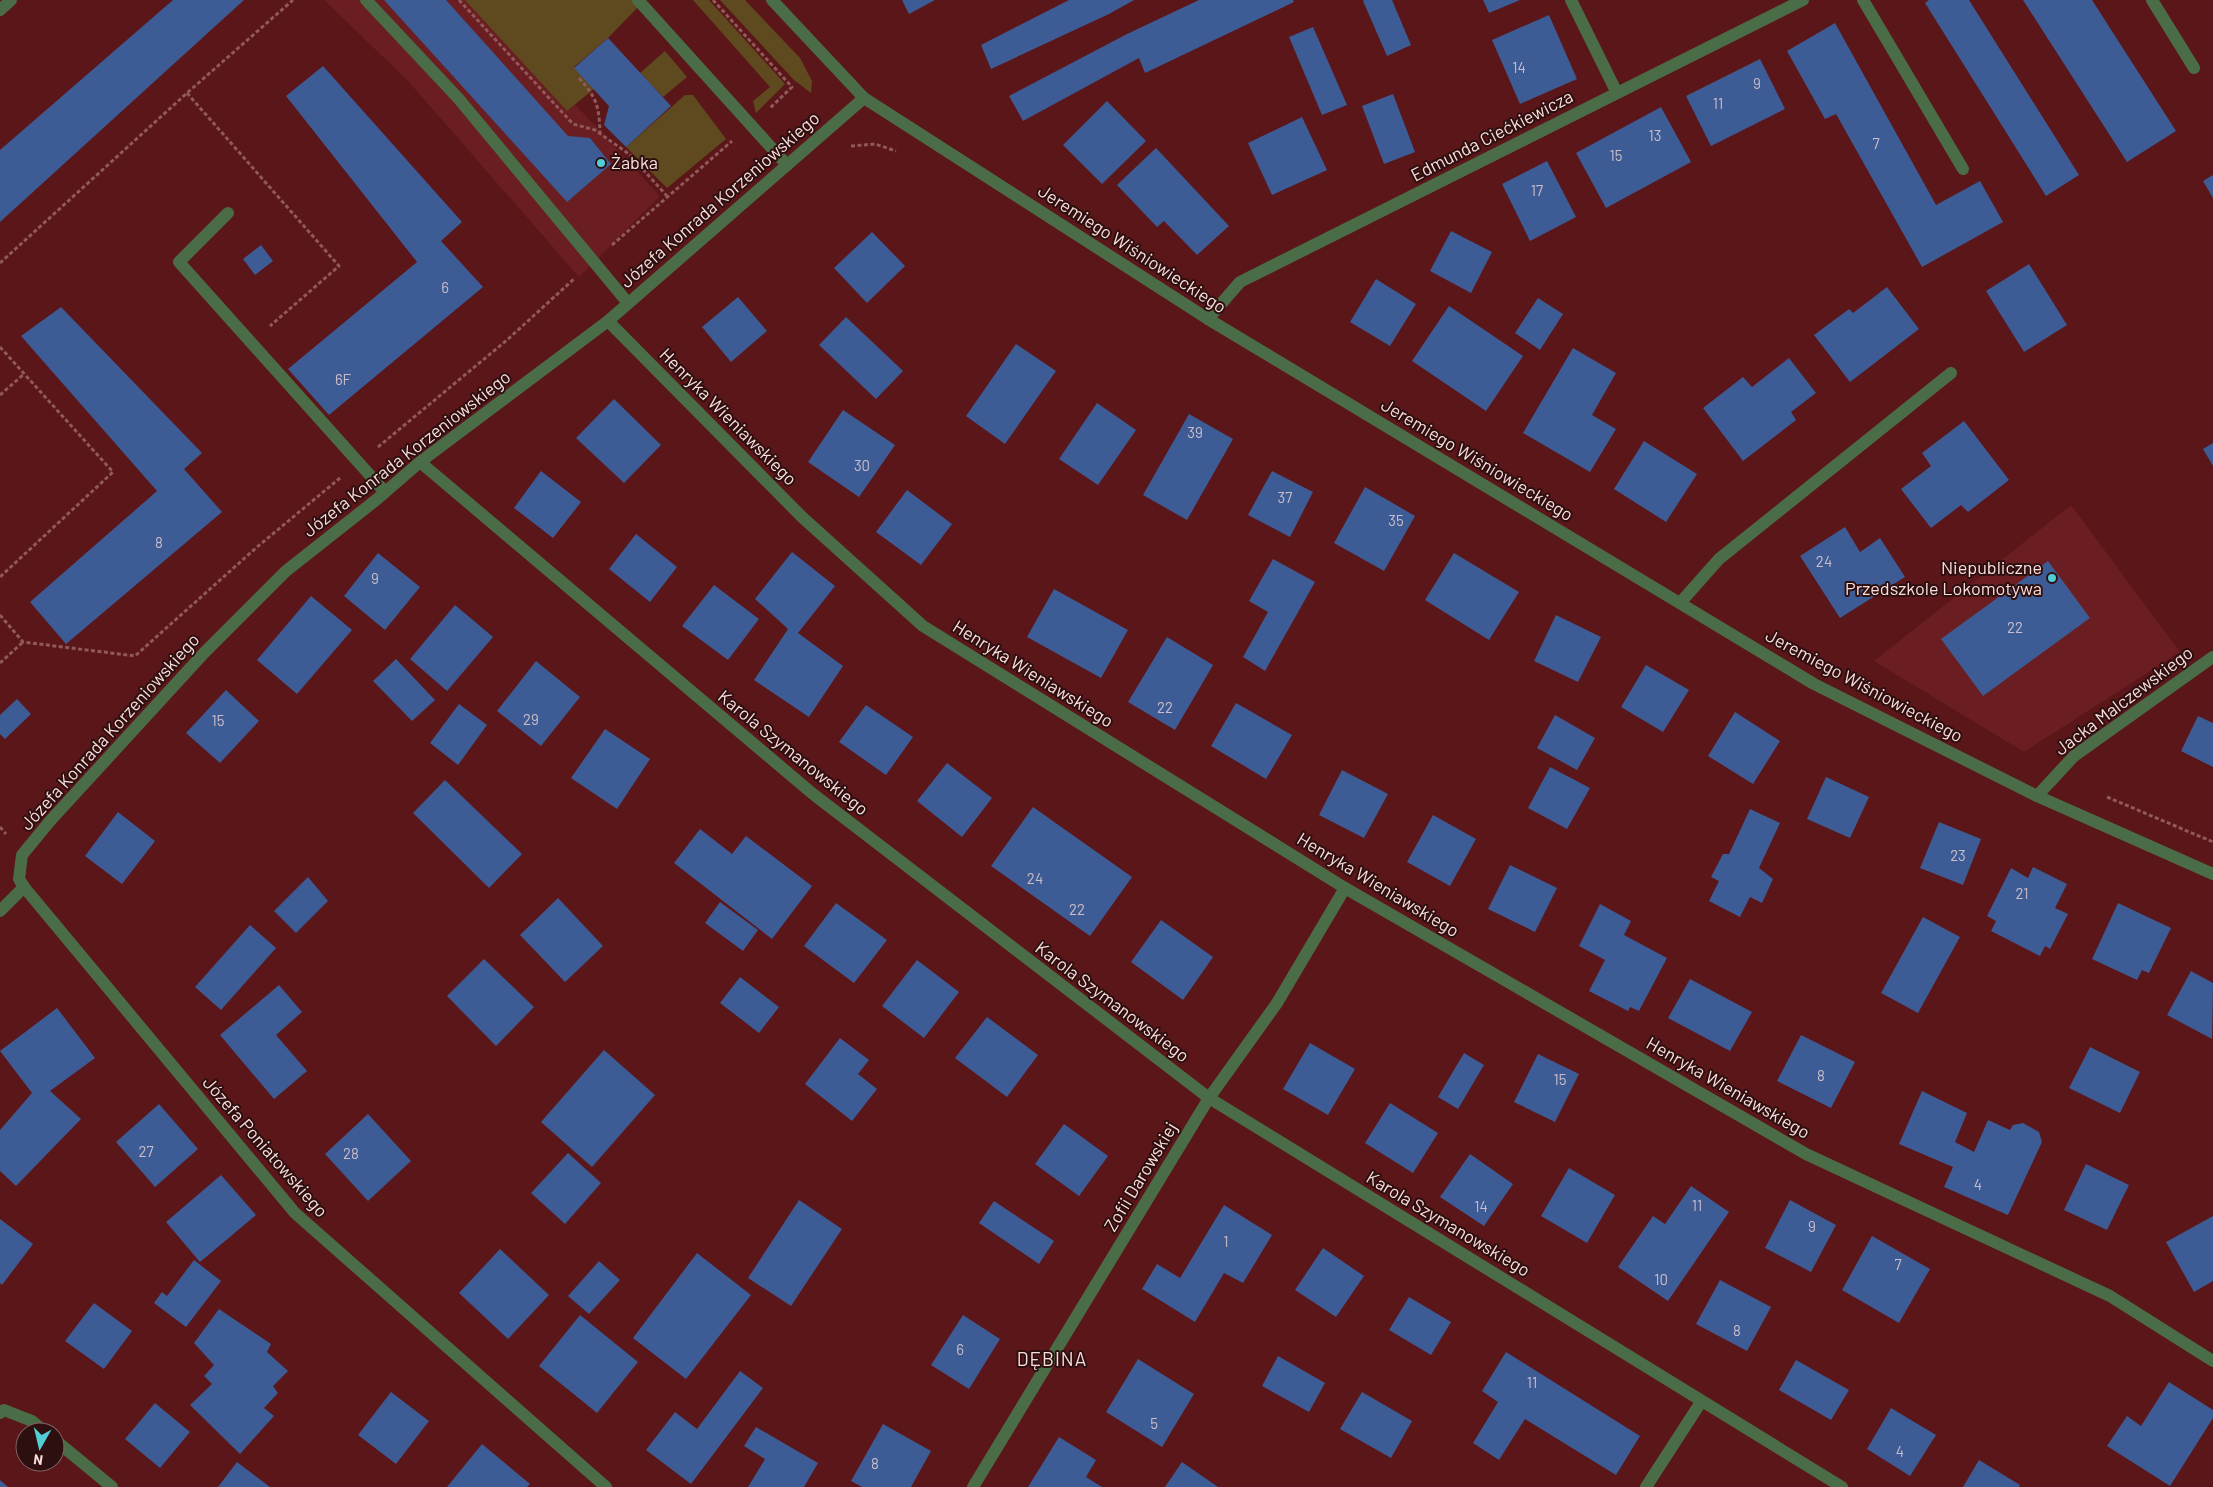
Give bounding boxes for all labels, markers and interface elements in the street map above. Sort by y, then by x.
house number: 14 [1512,58,1526,76]
house number: 9 [1753,74,1761,92]
street label: Edmunda Ciećkiewicza [1407,85,1576,186]
house number: 11 [1713,94,1723,112]
street label: Józefa Konrada Korzeniowskiego [615,107,824,292]
house number: 13 [1649,126,1661,144]
house number: 7 [1872,134,1880,152]
house number: 15 [1610,146,1622,164]
place label: Żabka [611,151,658,173]
marker: Żabka [595,157,607,169]
street label: Jeremiego Wiśniowieckiego [1034,179,1231,317]
house number: 17 [1531,181,1543,199]
house number: 6 [441,278,449,296]
street label: Henryka Wieniawskiego [655,343,802,490]
street label: Józefa Konrada Korzeniowskiego [298,365,514,541]
house number: 6F [335,370,352,388]
street label: Jeremiego Wiśniowieckiego [1377,393,1578,525]
house number: 39 [1187,423,1203,441]
house number: 30 [854,456,870,474]
house number: 37 [1278,488,1292,506]
house number: 35 [1388,511,1404,529]
house number: 8 [155,533,163,551]
house number: 24 [1816,552,1832,570]
place label: Niepubliczne Przedszkole Lokomotywa [1845,556,2042,599]
house number: 9 [371,569,379,587]
marker: Niepubliczne Przedszkole Lokomotywa [2046,572,2058,584]
street label: Henryka Wieniawskiego [949,615,1118,732]
house number: 22 [2007,618,2023,636]
street label: Jeremiego Wiśniowieckiego [1762,624,1967,747]
street label: Józefa Konrada Korzeniowskiego [15,628,203,834]
street label: Jacka Malczewskiego [2050,641,2197,759]
street label: Karola Szymanowskiego [714,685,873,820]
house number: 22 [1157,698,1173,716]
house number: 29 [523,710,539,728]
house number: 15 [212,711,224,729]
street label: Henryka Wieniawskiego [1293,827,1464,941]
house number: 23 [1950,846,1966,864]
house number: 24 [1027,869,1043,887]
house number: 21 [2015,884,2029,902]
house number: 22 [1069,900,1085,918]
street label: Karola Szymanowskiego [1031,936,1194,1066]
street label: Henryka Wieniawskiego [1643,1031,1814,1143]
house number: 8 [1817,1066,1825,1084]
house number: 15 [1554,1070,1566,1088]
street label: Józefa Poniatowskiego [199,1071,333,1221]
street label: Zofii Darowskiej [1099,1118,1181,1235]
house number: 27 [138,1142,154,1160]
house number: 28 [343,1144,359,1162]
street label: Karola Szymanowskiego [1363,1166,1534,1281]
house number: 4 [1974,1175,1982,1193]
house number: 11 [1692,1196,1702,1214]
house number: 14 [1474,1197,1488,1215]
house number: 9 [1808,1217,1816,1235]
house number: 1 [1223,1232,1229,1250]
house number: 7 [1894,1255,1902,1273]
house number: 10 [1654,1270,1668,1288]
house number: 8 [1733,1321,1741,1339]
house number: 6 [956,1340,964,1358]
district label: DĘBINA [1017,1347,1087,1370]
house number: 11 [1527,1373,1537,1391]
house number: 5 [1150,1414,1158,1432]
north arrow [15,1422,65,1472]
house number: 4 [1896,1442,1904,1460]
text: N [32,1451,44,1469]
house number: 8 [871,1454,879,1472]

